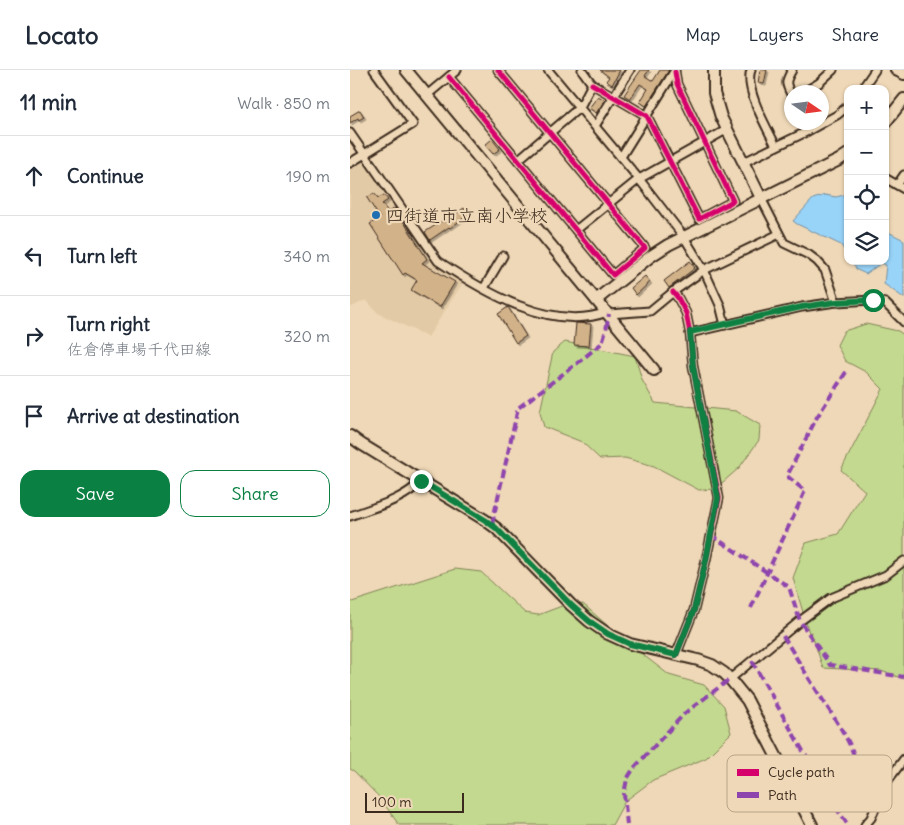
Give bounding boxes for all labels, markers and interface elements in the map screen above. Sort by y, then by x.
text: Locato [25,20,99,50]
text: Map [685,23,720,46]
text: Layers [748,23,804,46]
text: Share [832,23,879,46]
north arrow [784,85,829,130]
map controls [844,85,889,265]
button: + [844,85,889,130]
text: 11 min [20,89,77,116]
text: Walk · 850 m [237,93,330,113]
button: − [844,130,889,175]
icon: ahead [20,162,48,190]
text: Continue [67,164,144,188]
text: 190 m [286,166,330,186]
button: locate [844,175,889,220]
place label: 四街道市立南小学校 [386,204,548,227]
marker: 四街道市立南小学校 [370,209,382,221]
button: layers [844,220,889,265]
icon: left [20,242,48,270]
text: Turn left [67,244,137,268]
text: 340 m [283,246,330,266]
route start [862,289,885,312]
text: Turn right [67,312,150,336]
icon: right [20,322,48,350]
text: 320 m [284,326,330,346]
text: 佐倉停車場千代田線 [67,339,211,359]
icon: arrive [20,402,48,430]
text: Arrive at destination [67,404,240,428]
button: Save [20,470,170,517]
button: Share [180,470,330,517]
route end [410,470,433,493]
legend [727,755,892,812]
text: Cycle path [768,763,835,781]
text: Path [768,786,797,804]
scale bar [365,790,464,813]
text: 100 m [372,793,412,811]

